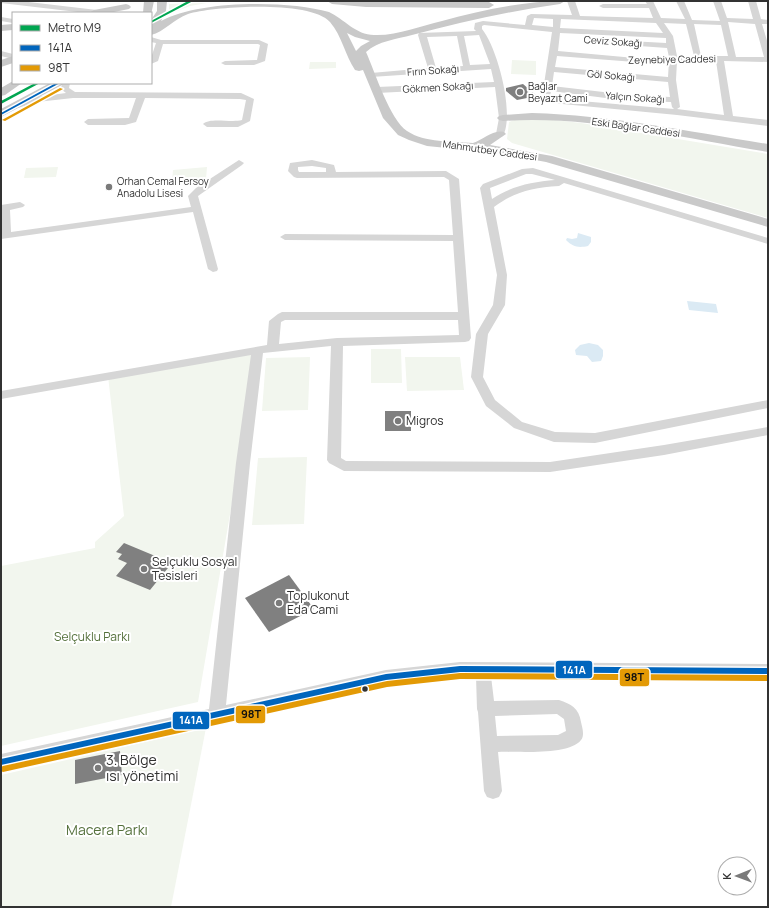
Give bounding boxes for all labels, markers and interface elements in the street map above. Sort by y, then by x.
legend [12,12,152,84]
text: Metro M9 [48,19,101,36]
street label: Ceviz Sokağı [583,32,643,50]
text: 141A [48,39,72,56]
street label: Zeynebiye Caddesi [628,51,716,67]
text: 98T [48,59,70,76]
street label: Fırın Sokağı [407,61,459,79]
street label: Göl Sokağı [586,66,636,84]
street label: Gökmen Sokağı [402,78,474,96]
place label: Bağlar Beyazıt Cami [528,79,588,105]
marker: Bağlar Beyazıt Cami [515,87,525,97]
street label: Yalçın Sokağı [605,88,665,106]
street label: Eski Bağlar Caddesi [591,114,681,140]
street label: Mahmutbey Caddesi [442,136,538,164]
place label: Orhan Cemal Fersoy Anadolu Lisesi [117,174,210,200]
marker: Orhan Cemal Fersoy Anadolu Lisesi [104,182,114,192]
place label: Migros [406,412,444,429]
marker: Migros [393,416,403,426]
place label: Selçuklu Sosyal Tesisleri [152,553,237,584]
marker: Selçuklu Sosyal Tesisleri [139,564,149,574]
place label: Toplukonut Eda Cami [287,587,350,618]
marker: Toplukonut Eda Cami [274,598,284,608]
park label: Selçuklu Parkı [54,628,130,645]
line badge: 141A [555,660,593,679]
text: 141A [562,662,586,677]
line badge: 98T [619,668,650,687]
text: 98T [624,669,644,684]
unlabelled marker [360,684,370,694]
line badge: 98T [235,705,266,724]
text: 98T [241,706,261,721]
line badge: 141A [172,711,210,730]
text: 141A [179,712,203,727]
place label: 3. Bölge ısı yönetimi [106,750,179,785]
marker: 3. Bölge ısı yönetimi [93,763,103,773]
park label: Macera Parkı [66,820,148,839]
north arrow [717,856,757,896]
text: K [719,872,734,880]

